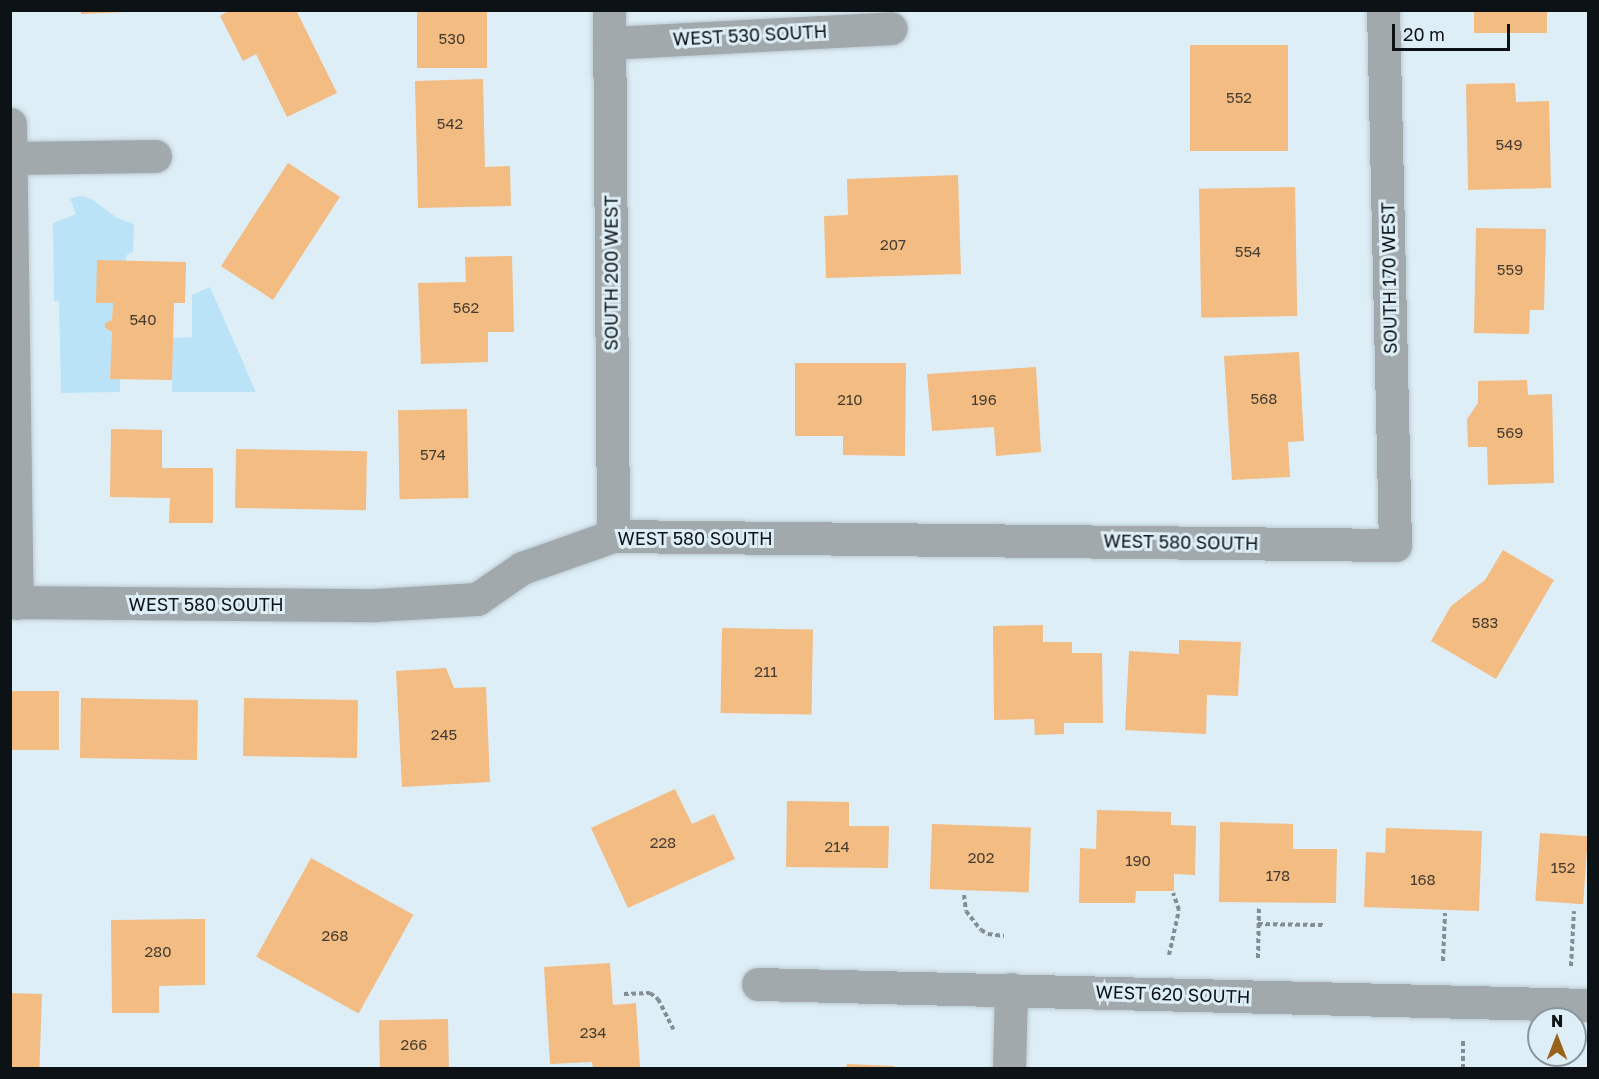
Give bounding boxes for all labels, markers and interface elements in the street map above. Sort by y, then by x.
scale bar [1395,12,1514,50]
street label: WEST 530 SOUTH [672,20,828,50]
text: 20 m [1403,23,1445,45]
house number: 530 [439,30,465,48]
house number: 552 [1226,89,1252,107]
house number: 542 [437,115,463,133]
house number: 549 [1496,136,1522,154]
street label: SOUTH 200 WEST [600,195,622,351]
street label: SOUTH 170 WEST [1377,202,1401,354]
house number: 207 [880,236,906,254]
house number: 554 [1235,243,1261,261]
house number: 559 [1497,261,1523,279]
house number: 562 [453,299,479,317]
house number: 540 [129,311,157,329]
house number: 568 [1251,390,1277,408]
house number: 210 [837,391,863,409]
house number: 196 [971,391,997,409]
house number: 569 [1497,424,1523,442]
house number: 574 [420,446,446,464]
street label: WEST 580 SOUTH [617,527,773,549]
street label: WEST 580 SOUTH [1103,530,1259,554]
street label: WEST 580 SOUTH [128,593,284,615]
house number: 583 [1472,614,1498,632]
house number: 211 [754,663,778,681]
house number: 245 [431,726,457,744]
house number: 228 [650,834,676,852]
house number: 214 [824,838,850,856]
house number: 202 [968,849,994,867]
house number: 190 [1125,852,1151,870]
house number: 152 [1551,859,1575,877]
house number: 178 [1266,867,1290,885]
house number: 168 [1410,871,1436,889]
house number: 268 [322,927,348,945]
house number: 280 [144,943,172,961]
street label: WEST 620 SOUTH [1095,981,1251,1007]
north arrow [1527,1007,1587,1067]
text: N [1551,1011,1563,1031]
house number: 234 [580,1024,606,1042]
house number: 266 [401,1036,427,1054]

